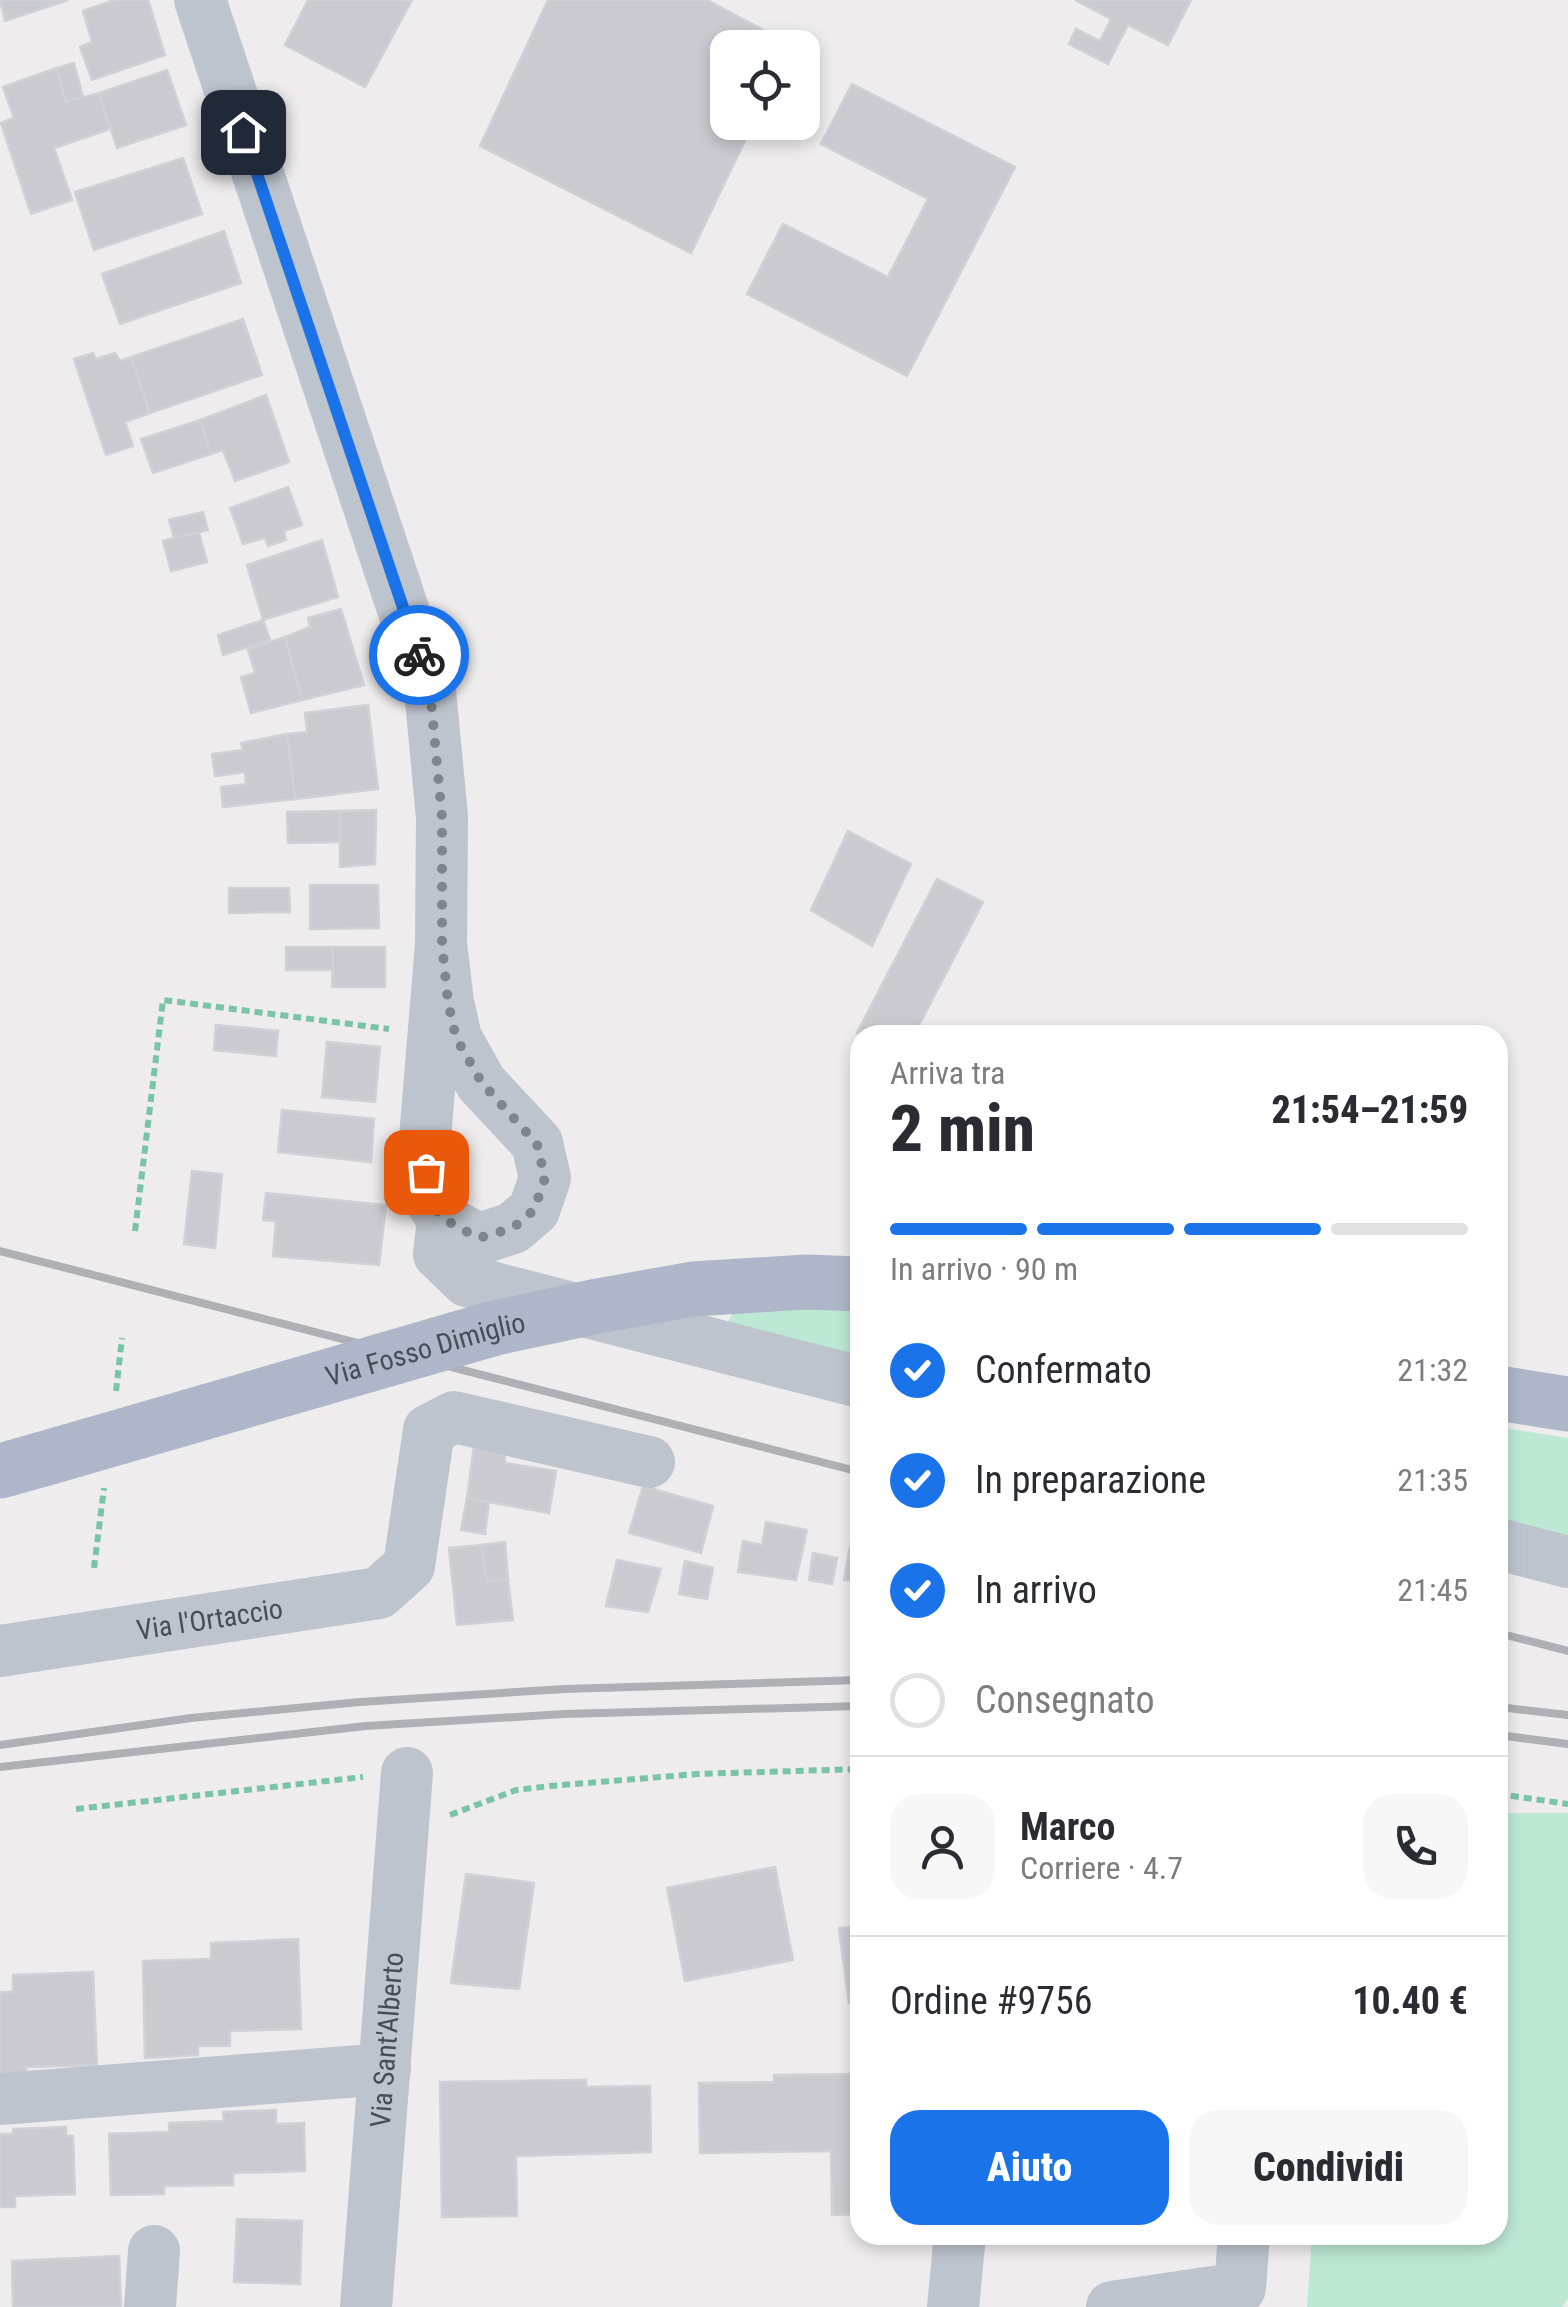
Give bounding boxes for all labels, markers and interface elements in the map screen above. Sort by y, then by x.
map controls [710,30,820,140]
button: locate [710,30,820,140]
pin [201,90,286,175]
icon: home [216,105,271,160]
courier [369,605,469,705]
icon: bike [392,628,447,683]
text: Arriva tra [890,1054,1005,1092]
text: 21:54–21:59 [1271,1088,1468,1132]
text: 2 min [890,1091,1035,1167]
pin [384,1130,469,1215]
icon: bag [399,1145,454,1200]
text: In arrivo · 90 m [890,1250,1078,1288]
street label: Via Fosso Dimiglio [322,1306,528,1393]
icon: check [890,1343,945,1398]
text: Confermato [975,1348,1152,1392]
text: 21:32 [1397,1351,1468,1389]
icon: check [890,1453,945,1508]
text: In preparazione [975,1458,1206,1502]
text: 21:35 [1397,1461,1468,1499]
icon: check [890,1563,945,1618]
text: In arrivo [975,1568,1097,1612]
text: 21:45 [1397,1571,1468,1609]
street label: Via l'Ortaccio [134,1591,285,1646]
text: Consegnato [975,1678,1154,1722]
button: person [890,1794,995,1899]
button: phone [1363,1794,1468,1899]
text: Marco [1020,1805,1115,1849]
text: Corriere · 4.7 [1020,1849,1183,1887]
street label: Via Sant'Alberto [363,1951,410,2129]
text: Ordine #9756 [890,1979,1092,2023]
text: 10.40 € [1352,1979,1468,2023]
button: Aiuto [890,2110,1169,2225]
button: Condividi [1189,2110,1468,2225]

